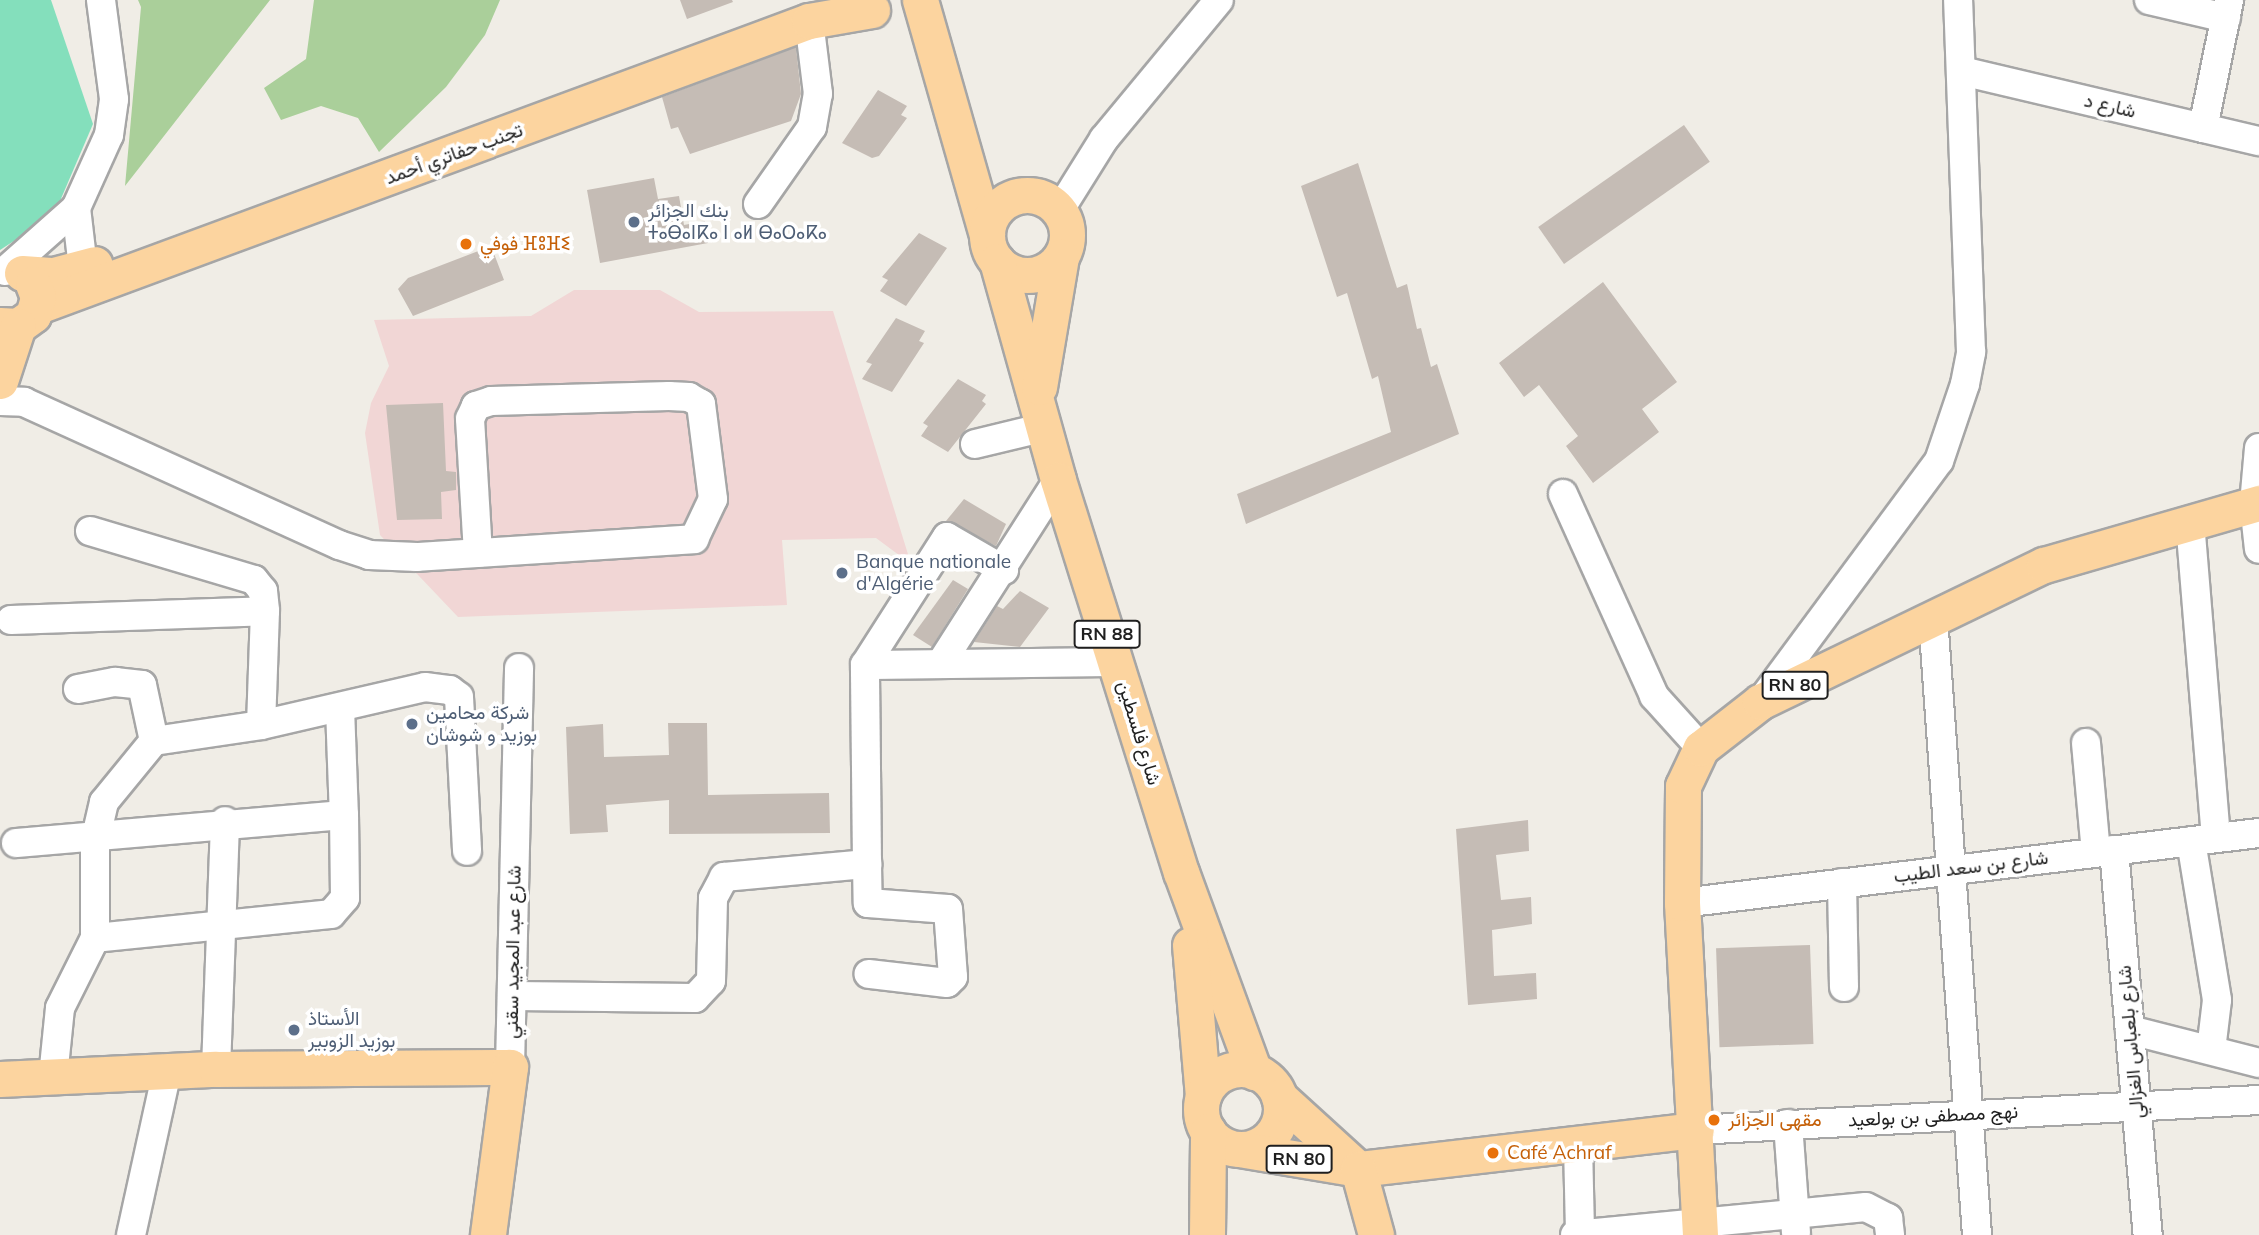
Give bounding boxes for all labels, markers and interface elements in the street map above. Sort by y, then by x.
street label: شارع د [2082,89,2138,123]
street label: تجنب حفاتري أحمد [382,119,526,189]
place label: بنك الجزائر ⵜⴰⴱⴰⵏⴽⴰ ⵏ ⴰⵍ ⴱⴰⵔⴰⴽⴰ [648,200,827,244]
marker: بنك الجزائر ⵜⴰⴱⴰⵏⴽⴰ ⵏ ⴰⵍ ⴱⴰⵔⴰⴽⴰ [626,214,642,230]
place label: فوفي ⴼⵓⴼⵉ [480,233,571,255]
marker: فوفي ⴼⵓⴼⵉ [458,236,474,252]
place label: Banque nationale d'Algérie [856,551,1011,595]
marker: Banque nationale d'Algérie [834,565,850,581]
road number: RN 88 [1072,620,1142,648]
road number: RN 80 [1760,670,1830,700]
street label: شارع فلسطين [1112,678,1166,788]
place label: شركة محامين بوزيد و شوشان [426,702,537,746]
marker: شركة محامين بوزيد و شوشان [404,716,420,732]
street label: شارع بن سعد الطيب [1892,846,2050,888]
street label: شارع عبد المجيد سقني [500,865,526,1039]
street label: شارع بلعباس الغزالي [2113,964,2149,1120]
place label: الأستاذ بوزيد الزوبير [308,1008,395,1052]
marker: الأستاذ بوزيد الزوبير [286,1022,302,1038]
street label: نهج مصطفى بن بولعيد [1847,1100,2019,1132]
place label: مقهى الجزائر [1728,1109,1822,1131]
marker: مقهى الجزائر [1706,1112,1722,1128]
place label: Café Achraf [1507,1142,1612,1164]
road number: RN 80 [1264,1144,1334,1174]
marker: Café Achraf [1485,1145,1501,1161]

